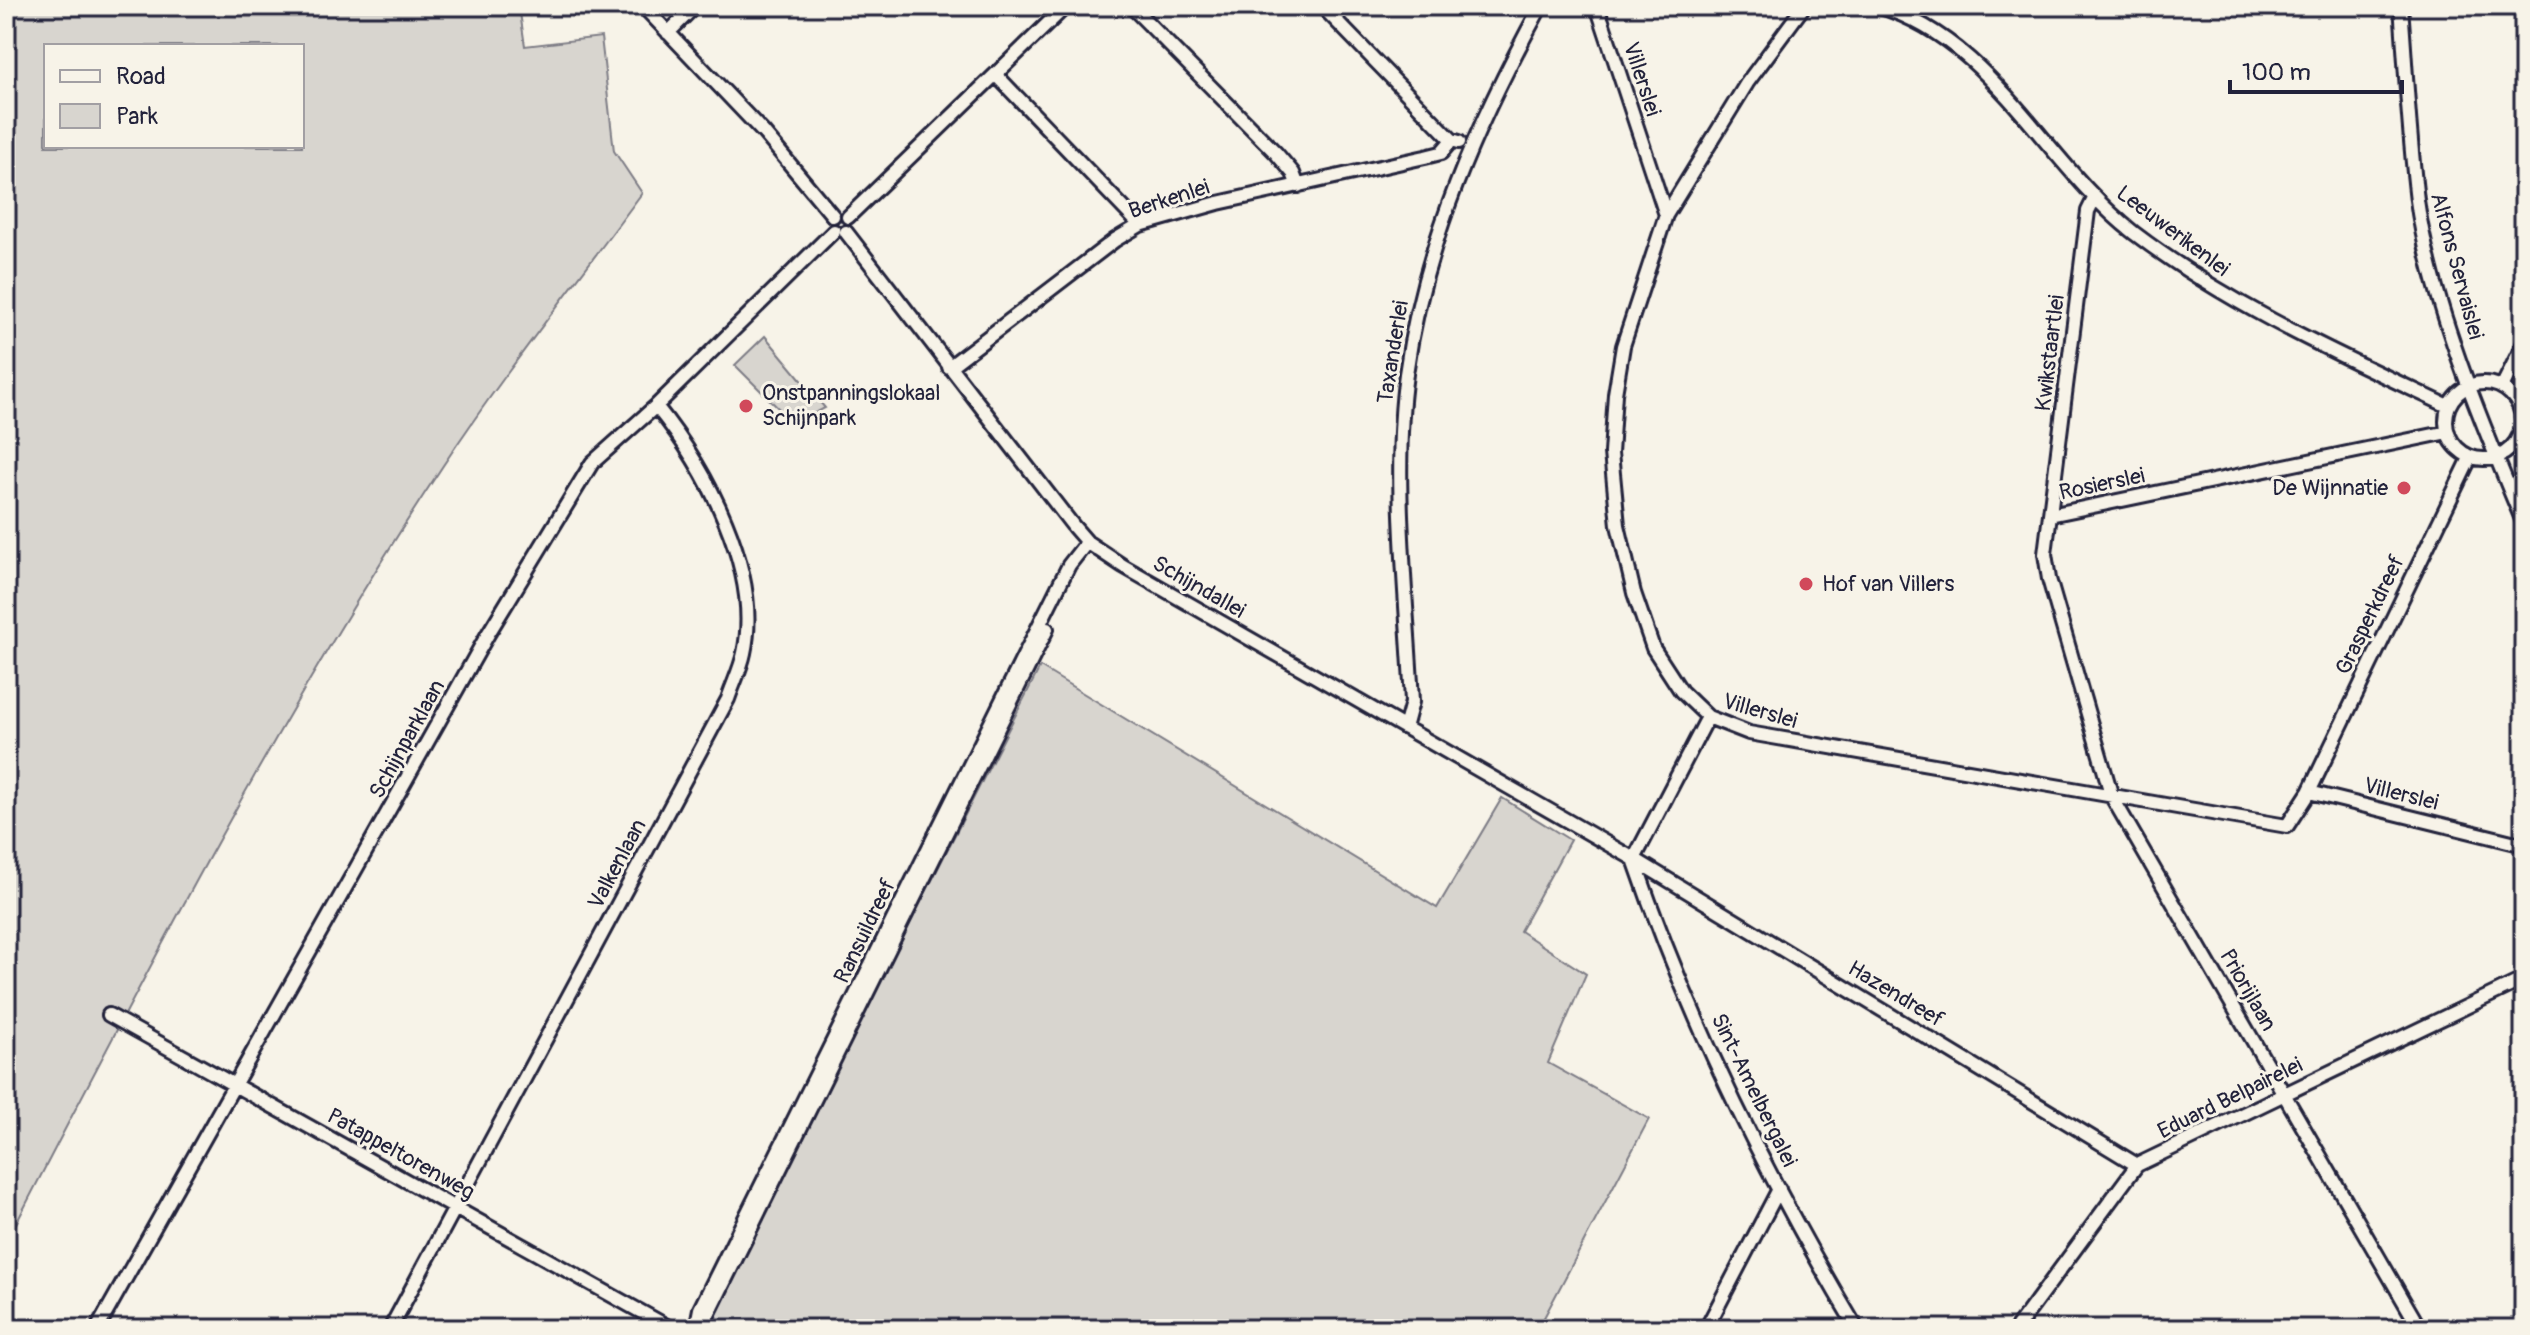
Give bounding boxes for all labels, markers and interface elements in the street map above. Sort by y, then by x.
street label: Villerslei [1617,38,1667,120]
legend [44,44,304,148]
scale bar [2230,44,2402,94]
text: 100 m [2242,58,2311,87]
text: Road [116,62,166,91]
text: Park [116,102,158,131]
street label: Berkenlei [1125,173,1213,225]
street label: Leeuwerikenlei [2111,179,2235,283]
street label: Alfons Servaislei [2424,190,2490,343]
street label: Kwikstaartlei [2029,293,2071,413]
street label: Taxanderlei [1371,298,1415,405]
place label: Onstpanningslokaal Schijnpark [762,379,941,432]
marker: Onstpanningslokaal Schijnpark [737,397,755,415]
street label: Rosierslei [2057,461,2147,507]
place label: De Wijnnatie [2272,474,2388,502]
marker: De Wijnnatie [2395,479,2413,497]
street label: Schijndallei [1148,549,1251,625]
street label: Grasperkdreef [2329,551,2411,679]
place label: Hof van Villers [1822,570,1954,598]
marker: Hof van Villers [1797,575,1815,593]
street label: Schijnparklaan [363,675,451,803]
street label: Villerslei [1720,687,1801,735]
street label: Villerslei [2361,771,2441,817]
street label: Valkenlaan [582,814,652,914]
street label: Ransuildreef [828,874,902,988]
street label: Priorijlaan [2213,944,2283,1036]
street label: Hazendreef [1843,954,1949,1034]
street label: Sint-Amelbergalei [1705,1009,1803,1171]
street label: Eduard Belpairelei [2153,1051,2307,1145]
street label: Patappeltorenweg [322,1102,480,1206]

